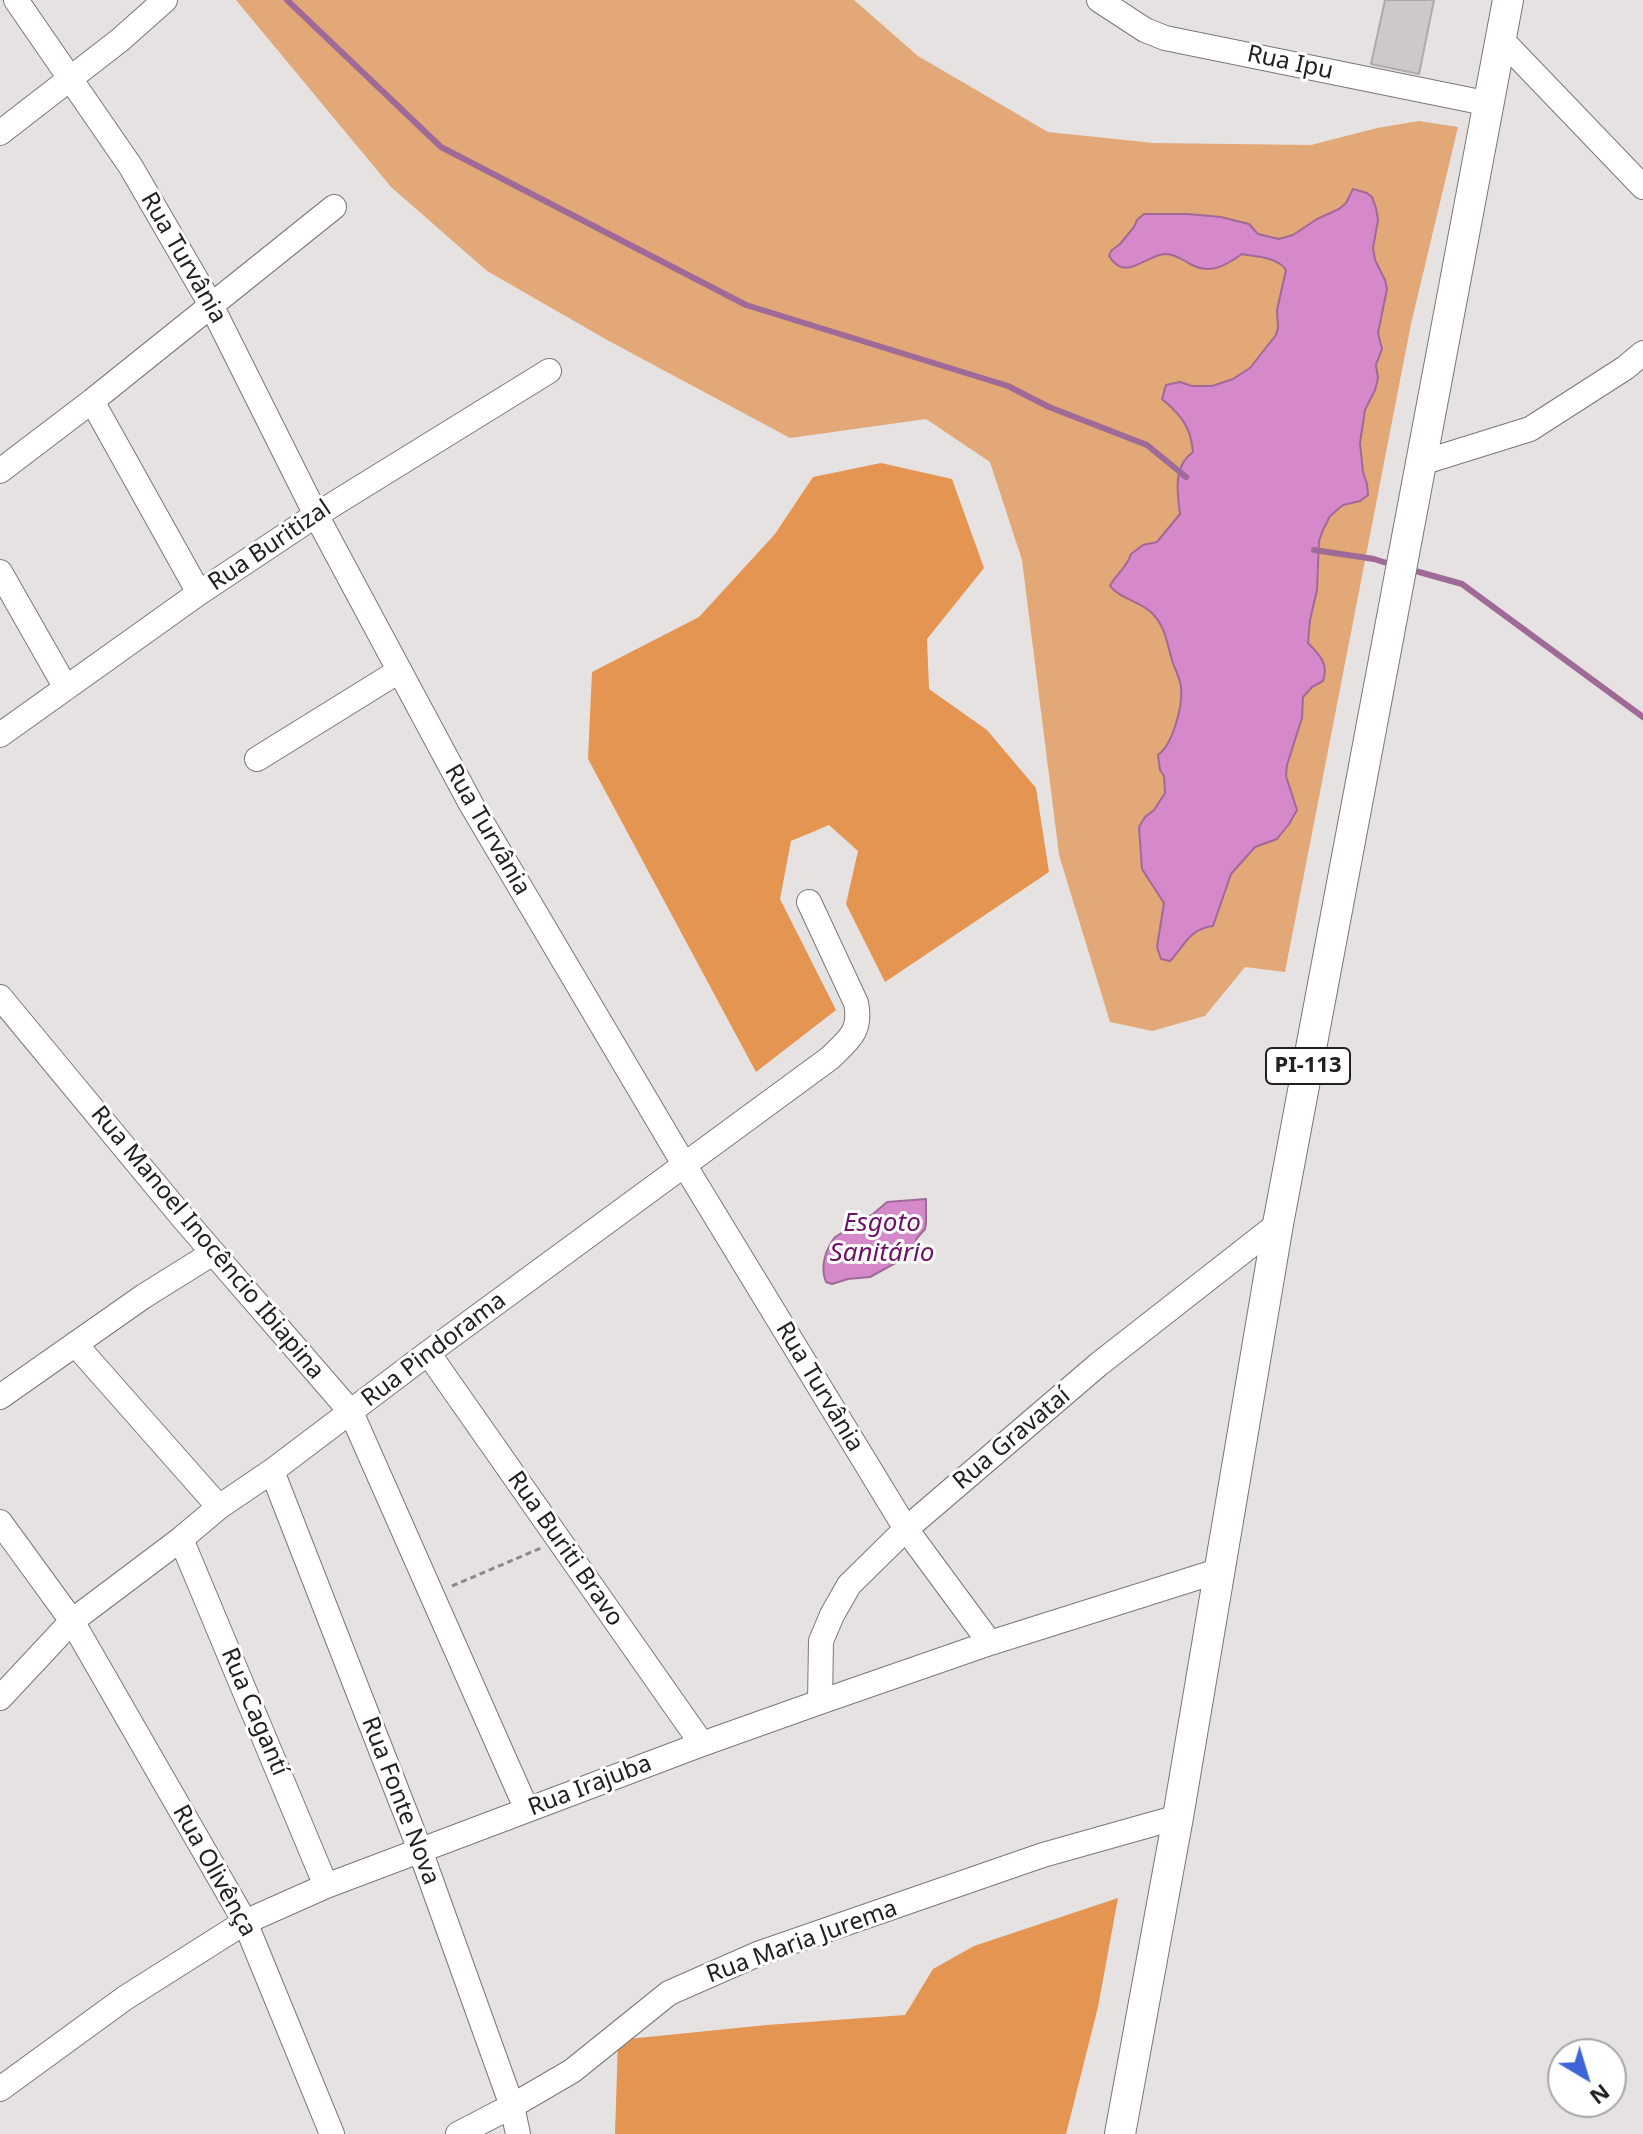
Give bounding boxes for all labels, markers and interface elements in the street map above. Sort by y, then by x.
street label: Rua Ipu [1244,40,1336,86]
street label: Rua Turvânia [134,187,232,329]
street label: Rua Buritizal [203,494,337,598]
street label: Rua Turvânia [438,759,536,901]
road number: PI-113 [1266,1048,1350,1084]
street label: Rua Manoel Inocêncio Ibiapina [84,1101,330,1385]
water label: Esgoto Sanitário [830,1208,934,1270]
street label: Rua Pindorama [356,1286,512,1414]
street label: Rua Turvânia [769,1317,869,1457]
street label: Rua Gravataí [948,1382,1076,1496]
street label: Rua Buriti Bravo [501,1466,629,1632]
street label: Rua Cagantí [214,1644,294,1780]
street label: Rua Fonte Nova [355,1713,445,1889]
street label: Rua Irajuba [524,1749,656,1823]
street label: Rua Olivênça [166,1800,262,1942]
street label: Rua Maria Jurema [703,1894,901,1990]
north arrow [1547,2038,1627,2118]
text: N [1584,2078,1617,2113]

